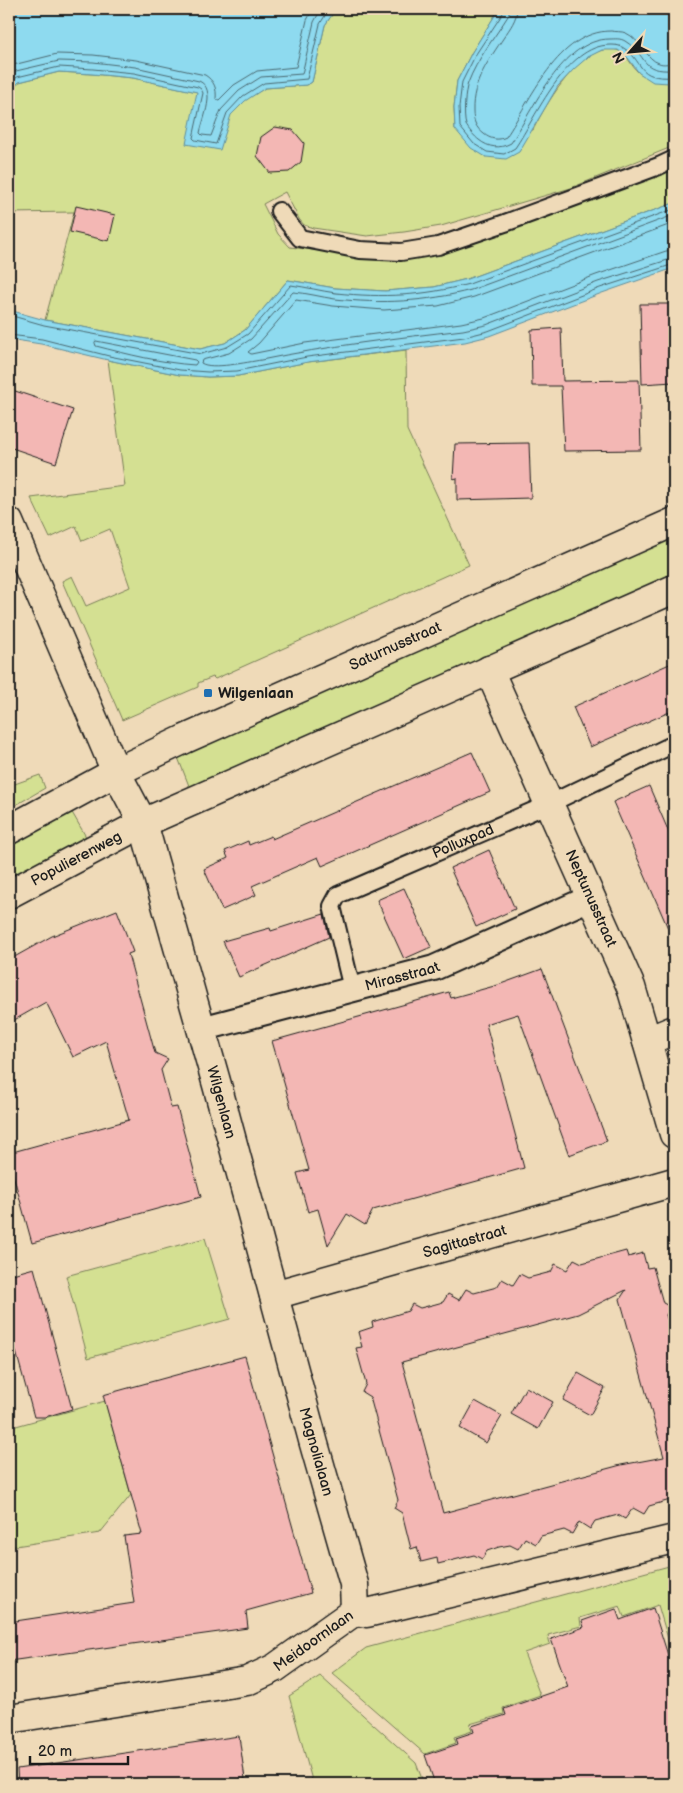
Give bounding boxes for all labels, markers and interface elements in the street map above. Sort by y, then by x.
north arrow [606,28,656,78]
text: N [609,49,629,66]
street label: Saturnusstraat [346,617,445,675]
place label: Wilgenlaan [218,684,294,703]
marker: Wilgenlaan [202,687,214,699]
street label: Polluxpad [429,820,497,863]
street label: Populierenweg [28,827,125,891]
street label: Neptunusstraat [561,847,621,950]
street label: Mirasstraat [363,957,443,996]
street label: Wilgenlaan [202,1064,240,1141]
street label: Sagittastraat [421,1221,509,1262]
street label: Magnolialaan [295,1405,337,1498]
street label: Meidoornlaan [270,1606,357,1676]
scale bar [30,1733,128,1765]
text: 20 m [38,1742,72,1761]

